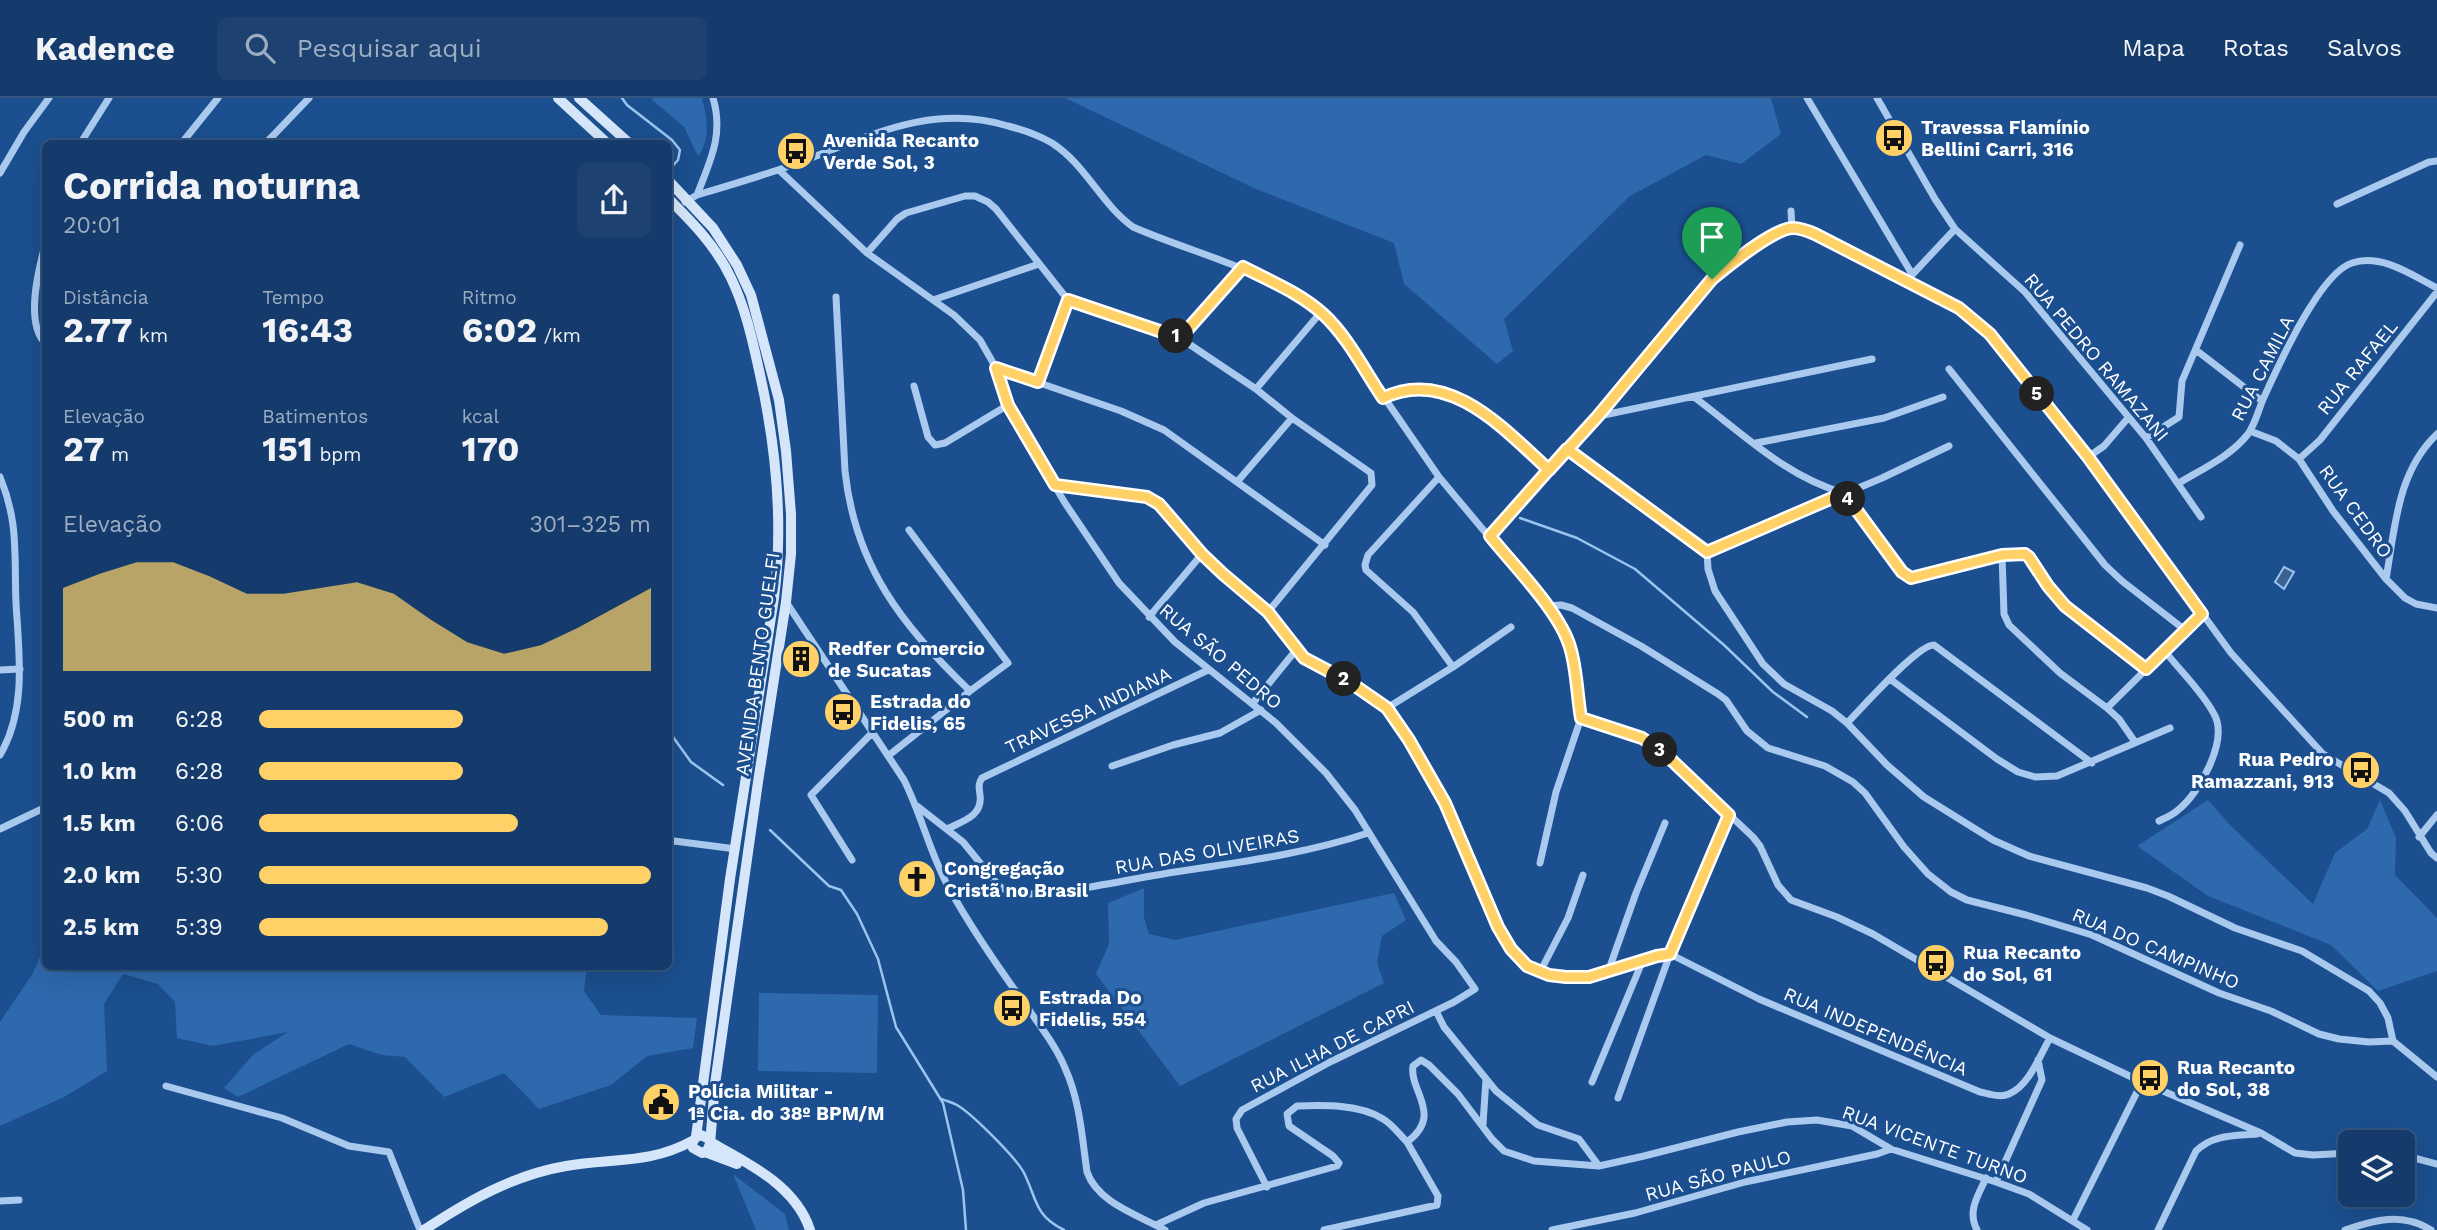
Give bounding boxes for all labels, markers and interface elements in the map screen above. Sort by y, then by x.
search box [217,17,707,80]
text: Kadence [35,29,175,68]
icon: search [241,29,279,67]
text: Pesquisar aqui [297,33,482,63]
text: Mapa [2122,34,2185,62]
text: Rotas [2223,34,2289,62]
text: Salvos [2327,34,2402,62]
place label: Travessa Flamínio Bellini Carri, 316 [1921,116,2090,161]
bus stop icon: Travessa Flamínio Bellini Carri, 316 [1873,117,1915,159]
place label: Avenida Recanto Verde Sol, 3 [823,129,979,174]
bus stop icon: Avenida Recanto Verde Sol, 3 [775,130,817,172]
button: share [577,163,651,237]
text: Corrida noturna [63,164,360,208]
pin [1682,207,1742,279]
text: 20:01 [63,212,121,239]
icon: arrive [1693,218,1731,256]
street label: RUA PEDRO RAMAZANI [2019,269,2174,446]
text: Distância [63,286,149,309]
text: Tempo [262,286,324,309]
text: Ritmo [462,286,517,309]
text: 2.77 [63,309,133,351]
text: 16:43 [262,309,353,351]
text: 6:02 [462,309,537,351]
street label: RUA CAMILA [2226,311,2299,425]
street label: RUA RAFAEL [2312,315,2403,419]
pin: 1 [1158,318,1194,354]
text: km [133,324,168,347]
text: /km [537,324,581,347]
text: 1 [1171,324,1180,347]
pin: 5 [2020,376,2054,412]
text: 5 [2031,382,2042,405]
text: Elevação [63,405,145,428]
text: Batimentos [262,405,368,428]
text: kcal [462,405,499,428]
text: 27 [63,428,105,470]
text: 151 [262,428,313,470]
text: 170 [462,428,520,470]
text: m [105,443,129,466]
text: bpm [313,443,361,466]
street label: RUA CEDRO [2314,460,2397,562]
pin: 4 [1830,482,1866,516]
text: 4 [1841,487,1854,510]
text: Elevação [63,511,162,538]
text: 301–325 m [529,511,651,538]
street label: AVENIDA BENTO GUELFI [730,551,785,777]
street label: RUA SÃO PEDRO [1155,598,1287,714]
place label: Redfer Comercio de Sucatas [828,637,985,682]
building icon: Redfer Comercio de Sucatas [780,638,822,680]
street label: TRAVESSA INDIANA [1002,662,1175,759]
pin: 2 [1326,662,1362,696]
text: 2 [1338,667,1349,690]
place label: Estrada do Fidelis, 65 [870,690,971,735]
bus stop icon: Estrada do Fidelis, 65 [822,691,864,733]
text: 500 m [63,706,134,733]
text: 6:28 [175,706,223,733]
pin: 3 [1642,732,1678,768]
text: 3 [1654,738,1665,761]
place label: Rua Pedro Ramazzani, 913 [2191,748,2334,793]
bus stop icon: Rua Pedro Ramazzani, 913 [2340,749,2382,791]
text: 1.0 km [63,758,137,785]
text: 6:28 [175,758,223,785]
text: 1.5 km [63,810,136,837]
text: 6:06 [175,810,224,837]
street label: RUA DAS OLIVEIRAS [1113,824,1301,879]
place label: Congregação Cristã no Brasil [944,857,1089,902]
church icon: Congregação Cristã no Brasil [896,858,938,900]
text: 2.0 km [63,862,141,889]
text: 5:30 [175,862,223,889]
street label: RUA DO CAMPINHO [2069,903,2243,994]
text: 2.5 km [63,914,139,941]
text: 5:39 [175,914,223,941]
place label: Rua Recanto do Sol, 61 [1963,941,2081,986]
bus stop icon: Rua Recanto do Sol, 61 [1915,942,1957,984]
street label: RUA INDEPENDÊNCIA [1780,982,1972,1081]
place label: Estrada Do Fidelis, 554 [1039,986,1146,1031]
bus stop icon: Estrada Do Fidelis, 554 [991,987,1033,1029]
street label: RUA ILHA DE CAPRI [1246,995,1418,1098]
place label: Rua Recanto do Sol, 38 [2177,1056,2295,1101]
bus stop icon: Rua Recanto do Sol, 38 [2129,1057,2171,1099]
place label: Polícia Militar - 1ª Cia. do 38º BPM/M [688,1080,884,1125]
public building icon: Polícia Militar - 1ª Cia. do 38º BPM/M [640,1081,682,1123]
street label: RUA VICENTE TURNO [1839,1100,2031,1189]
map controls [2338,1130,2415,1207]
button: layers [2338,1130,2415,1207]
street label: RUA SÃO PAULO [1643,1145,1794,1206]

